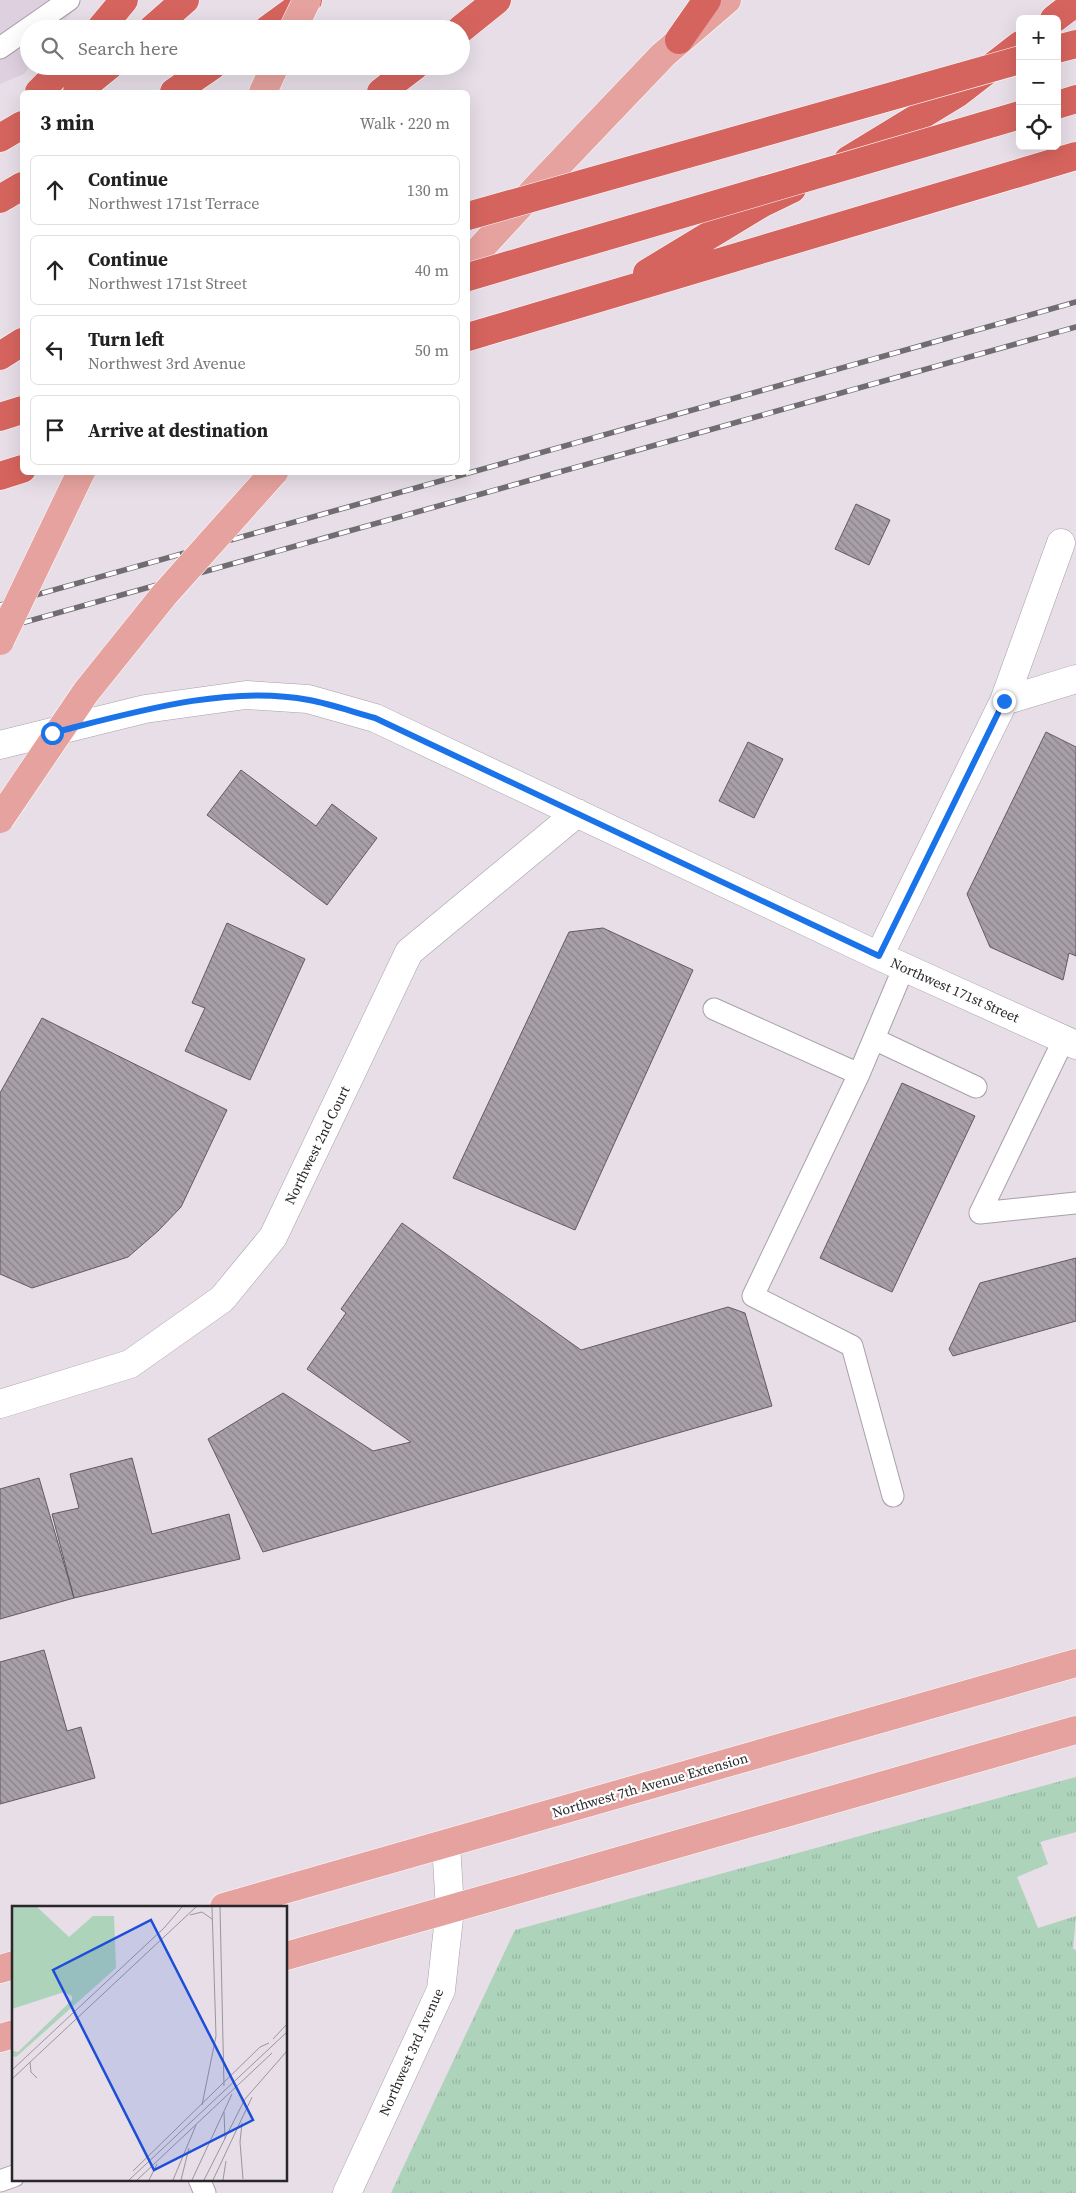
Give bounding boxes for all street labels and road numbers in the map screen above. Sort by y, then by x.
street label: Northwest 171st Street [887,953,1023,1028]
street label: Northwest 2nd Court [280,1082,355,1208]
street label: Northwest 7th Avenue Extension [550,1747,751,1823]
street label: Northwest 3rd Avenue [374,1985,448,2119]

